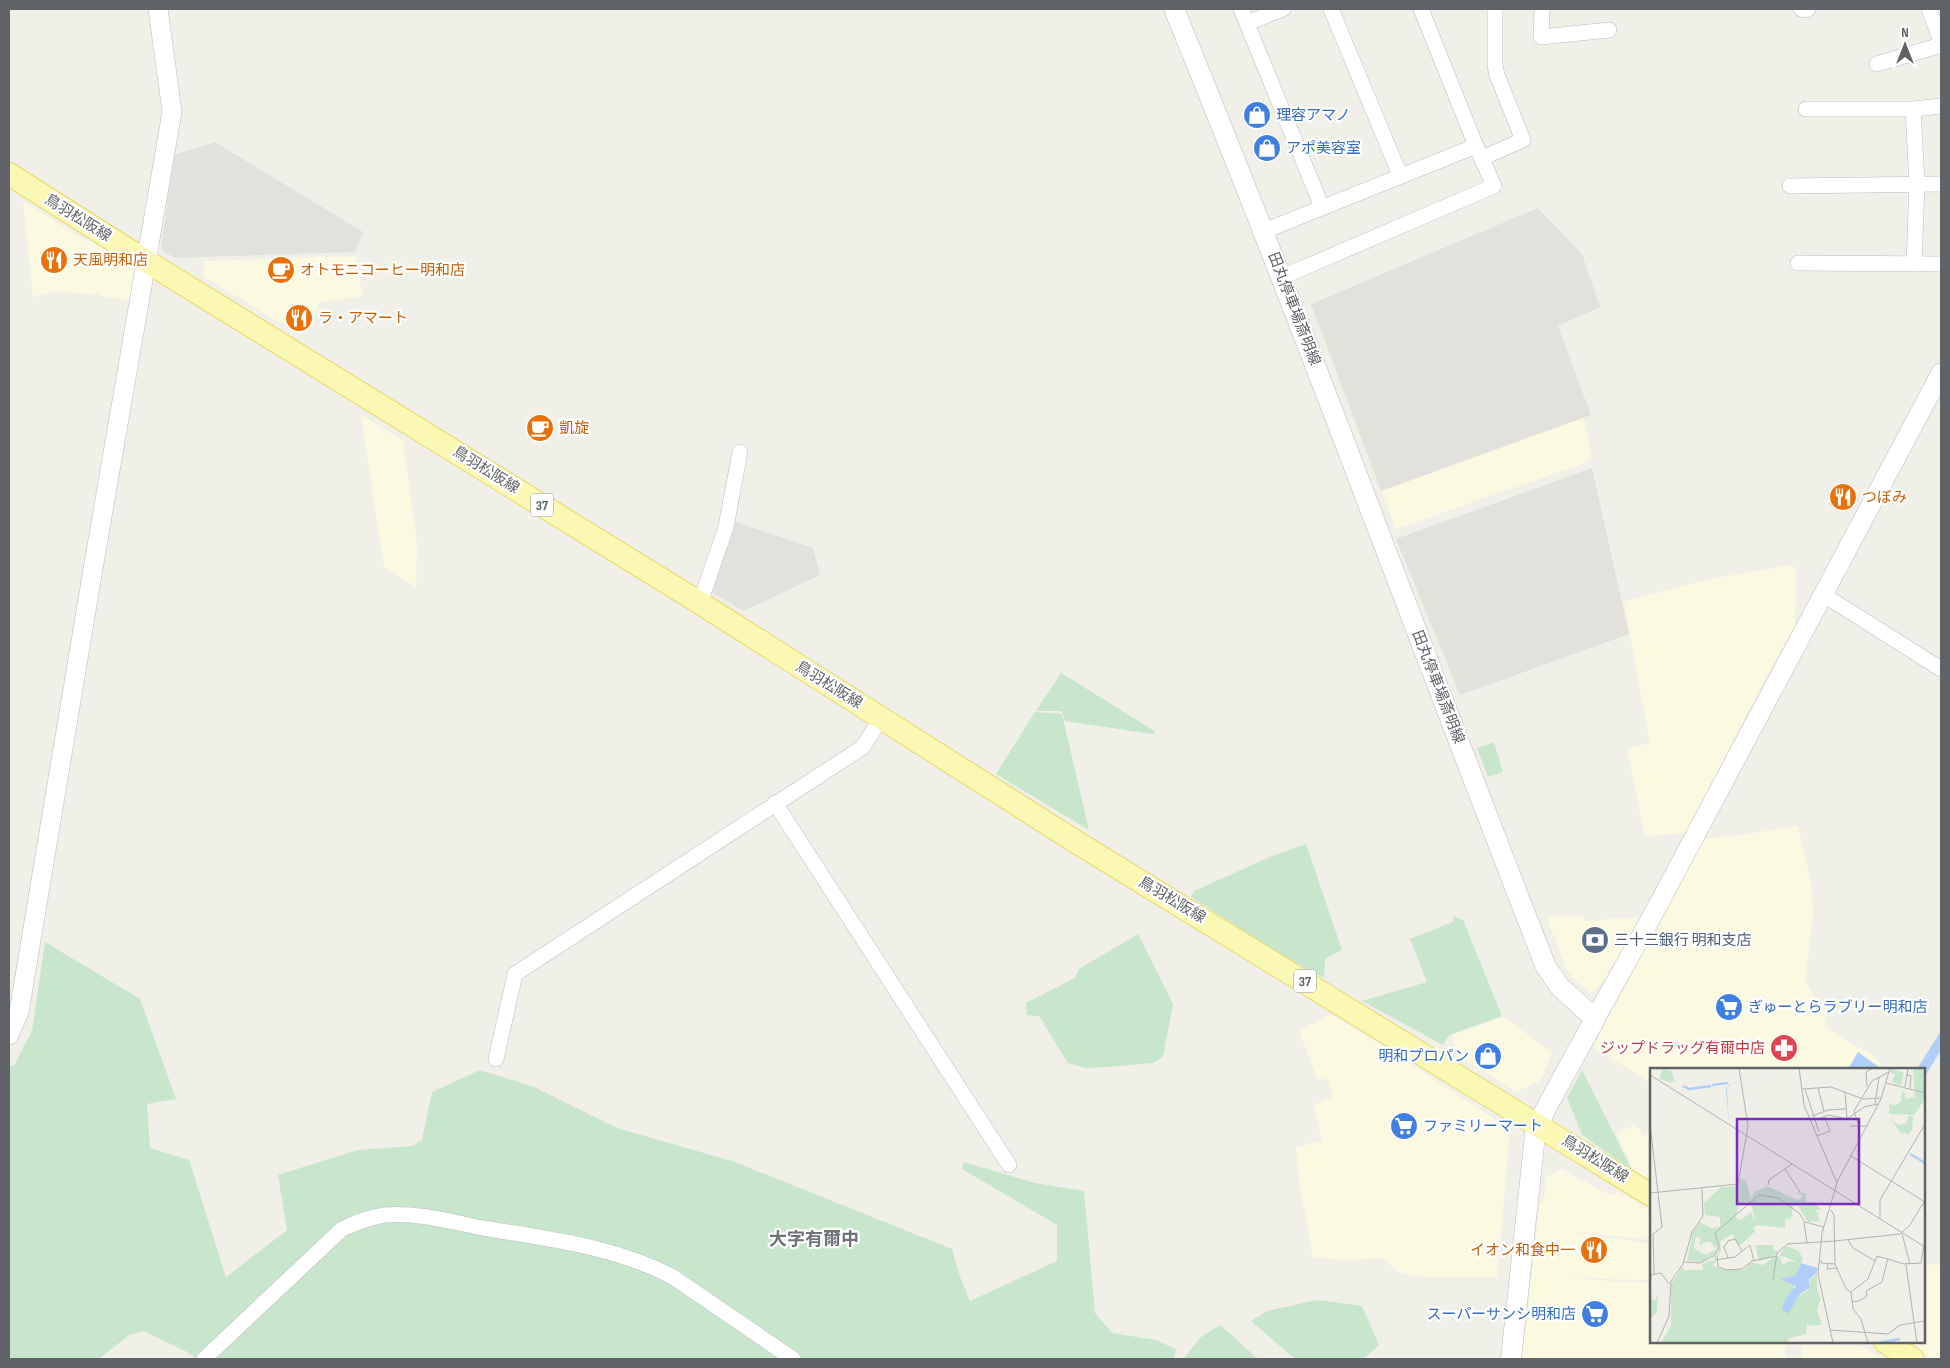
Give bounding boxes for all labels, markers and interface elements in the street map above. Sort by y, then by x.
north arrow [1880,20,1930,70]
text: N [1901,24,1909,41]
shop icon: 理容アマノ [1242,100,1272,130]
place label: 理容アマノ [1276,106,1351,125]
shop icon: アポ美容室 [1252,133,1282,163]
place label: アポ美容室 [1286,139,1361,158]
street label: 鳥羽松阪線 [41,190,115,246]
restaurant icon: 天風明和店 [39,245,69,275]
street label: 田丸停車場斎明線 [1264,250,1324,368]
place label: 天風明和店 [73,251,148,270]
cafe icon: オトモニコーヒー明和店 [266,255,296,285]
place label: オトモニコーヒー明和店 [300,261,465,280]
restaurant icon: ラ・アマート [284,303,314,333]
place label: ラ・アマート [318,309,408,328]
cafe icon: 凱旋 [525,413,555,443]
place label: 凱旋 [559,419,589,438]
street label: 鳥羽松阪線 [449,442,523,498]
restaurant icon: つぼみ [1828,482,1858,512]
place label: つぼみ [1862,488,1907,507]
road number: 37 [531,494,553,516]
street label: 田丸停車場斎明線 [1408,628,1468,746]
street label: 鳥羽松阪線 [792,657,866,713]
street label: 鳥羽松阪線 [1135,873,1209,927]
bank icon: 三十三銀行 明和支店 [1580,925,1610,955]
place label: 三十三銀行 明和支店 [1614,931,1751,950]
road number: 37 [1294,969,1316,992]
supermarket icon: ぎゅーとらラブリー明和店 [1714,992,1744,1022]
place label: ぎゅーとらラブリー明和店 [1748,998,1928,1017]
pharmacy icon: ジップドラッグ有爾中店 [1769,1033,1799,1063]
place label: ジップドラッグ有爾中店 [1600,1039,1765,1058]
shop icon: 明和プロパン [1473,1041,1503,1071]
place label: 明和プロパン [1378,1047,1469,1066]
inset map [1650,1068,1925,1343]
supermarket icon: ファミリーマート [1389,1111,1419,1141]
place label: ファミリーマート [1423,1117,1543,1136]
street label: 鳥羽松阪線 [1558,1131,1632,1187]
district label: 大字有爾中 [769,1229,859,1250]
restaurant icon: イオン和食中一 [1579,1235,1609,1265]
place label: イオン和食中一 [1470,1241,1575,1260]
supermarket icon: スーパーサンシ明和店 [1580,1299,1610,1329]
place label: スーパーサンシ明和店 [1426,1305,1576,1324]

